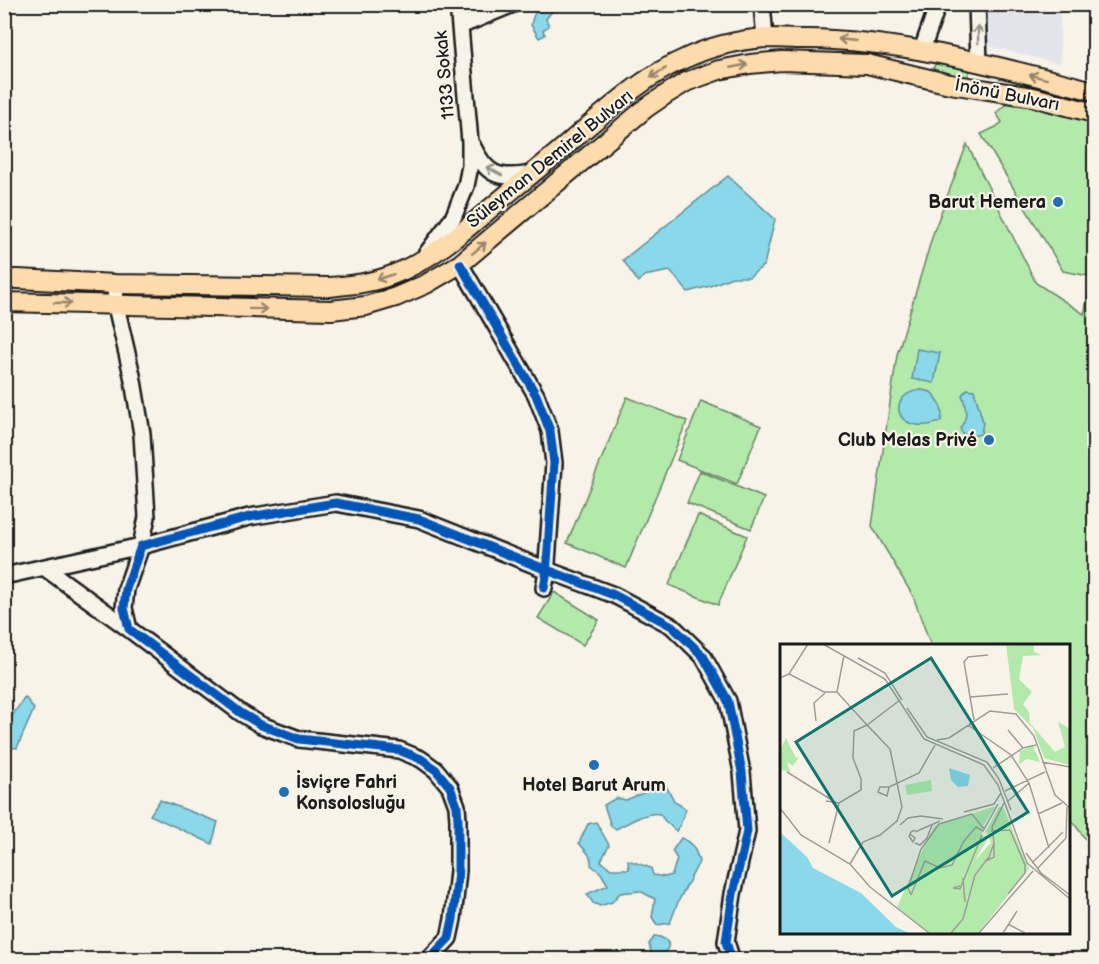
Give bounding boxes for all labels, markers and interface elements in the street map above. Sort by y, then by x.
one-way arrow [972,24,984,44]
street label: 1133 Sokak [431,29,459,120]
one-way arrow [837,34,857,45]
one-way arrow [729,60,749,71]
one-way arrow [650,68,667,80]
one-way arrow [1029,71,1048,82]
street label: İnönü Bulvarı [953,74,1061,115]
street label: Süleyman Demirel Bulvarı [463,85,637,233]
one-way arrow [486,165,503,177]
place label: Barut Hemera [928,192,1046,213]
marker: Barut Hemera [1051,195,1065,209]
one-way arrow [471,241,487,254]
one-way arrow [376,272,395,283]
one-way arrow [52,298,72,309]
one-way arrow [247,303,267,314]
place label: Club Melas Privé [838,430,977,451]
marker: Club Melas Privé [982,433,996,447]
inset map [780,644,1069,934]
marker: Hotel Barut Arum [587,758,601,772]
place label: İsviçre Fahri Konsolosluğu [296,769,405,814]
place label: Hotel Barut Arum [522,775,666,796]
marker: İsviçre Fahri Konsolosluğu [277,785,291,799]

